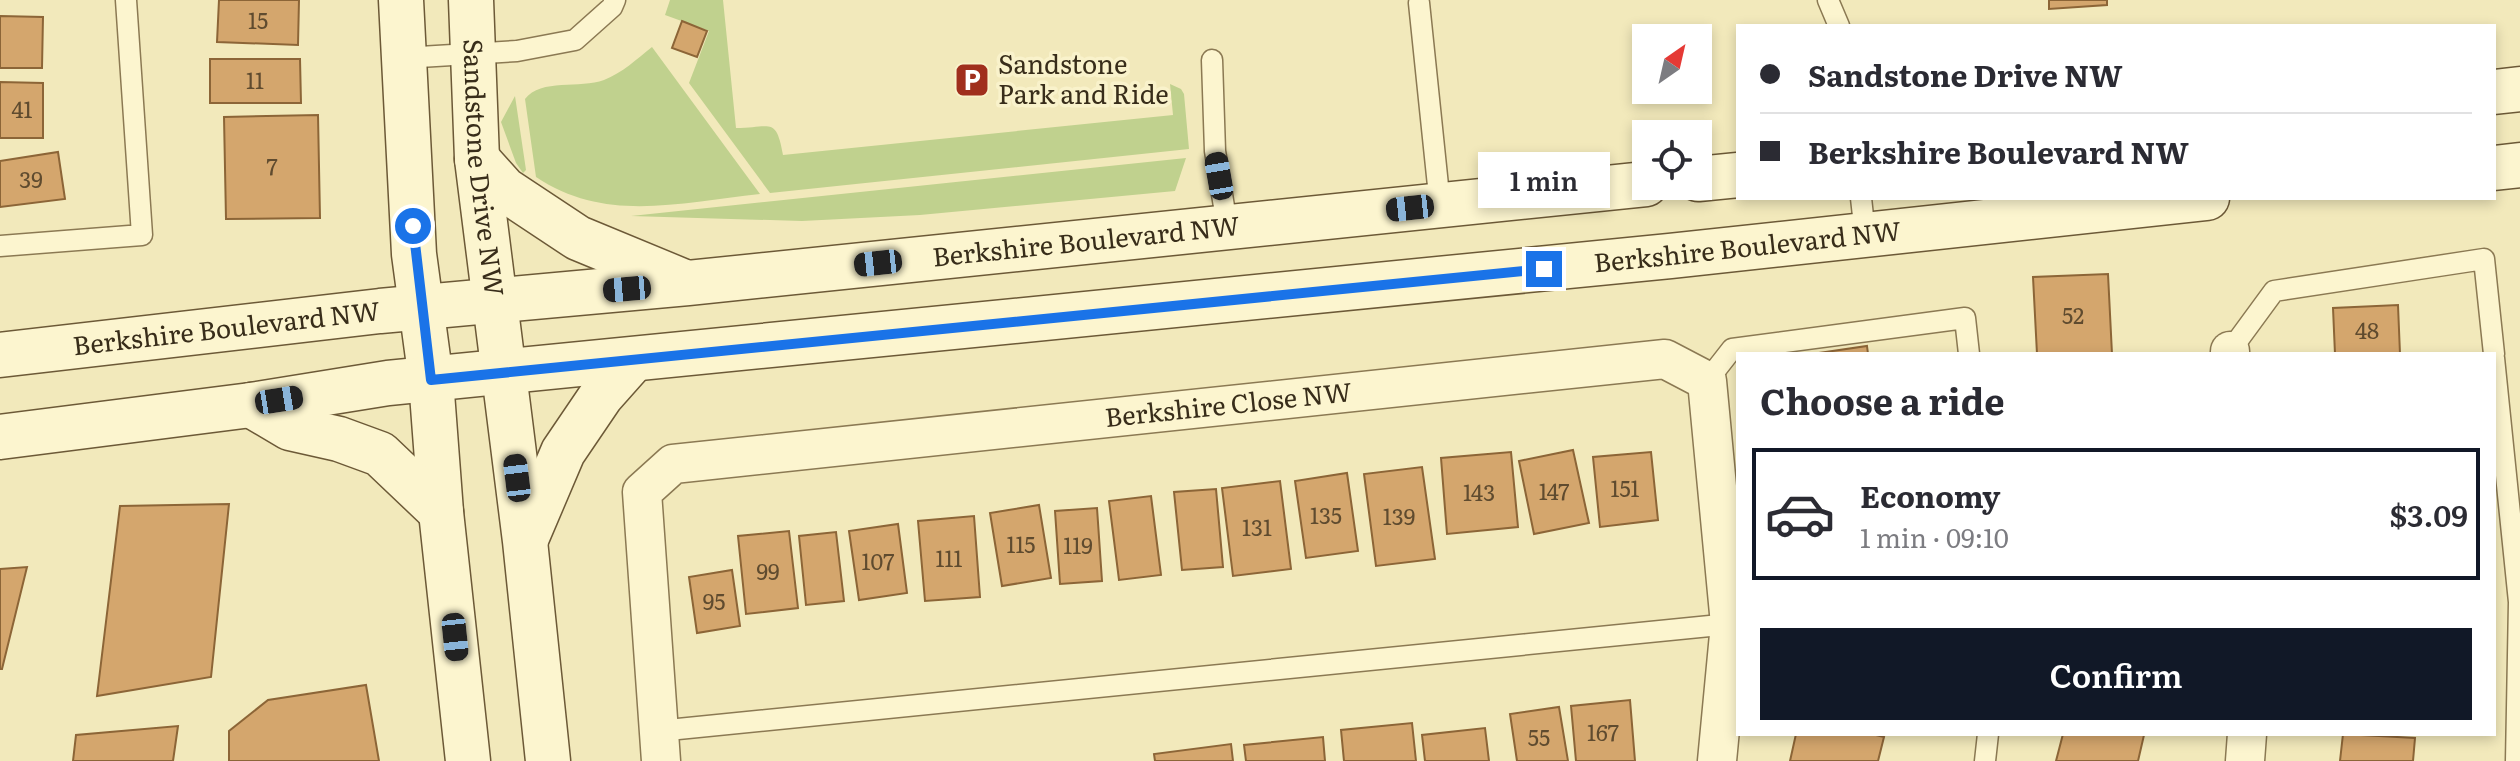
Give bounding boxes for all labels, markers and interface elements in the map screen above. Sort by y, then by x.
house number: 15 [248,3,268,36]
north arrow [1632,24,1712,104]
map controls [1632,24,1712,200]
street label: Sandstone Drive NW [455,38,516,298]
place label: Sandstone Park and Ride [998,43,1169,112]
text: Sandstone Drive NW [1808,52,2123,96]
parking icon: Sandstone Park and Ride [953,61,991,99]
house number: 11 [246,63,264,96]
house number: 41 [11,92,33,125]
button: locate [1632,120,1712,200]
text: Berkshire Boulevard NW [1808,129,2189,173]
house number: 7 [266,149,278,182]
car [1203,150,1235,202]
callout: 1 min [1478,153,1610,209]
text: 1 min [1510,160,1578,199]
house number: 39 [19,162,43,195]
car [1385,194,1435,222]
street label: Berkshire Boulevard NW [930,204,1241,275]
route start [395,208,431,244]
street label: Berkshire Boulevard NW [1592,209,1903,280]
car [853,249,903,277]
route end [1526,251,1562,287]
car [602,275,652,303]
street label: Berkshire Boulevard NW [71,289,382,363]
house number: 52 [2062,298,2084,331]
house number: 48 [2355,313,2379,346]
street label: Berkshire Close NW [1103,370,1354,435]
text: Choose a ride [1760,373,2005,426]
car [253,384,305,416]
car [502,453,532,503]
house number: 151 [1610,471,1640,504]
text: Economy [1860,473,2000,517]
house number: 147 [1539,474,1569,507]
house number: 143 [1463,475,1495,508]
icon: car [1764,478,1836,550]
text: $3.09 [2389,492,2468,536]
house number: 135 [1310,498,1342,531]
house number: 139 [1383,499,1415,532]
house number: 131 [1242,510,1272,543]
text: 1 min · 09:10 [1860,517,2009,556]
house number: 115 [1006,527,1036,560]
house number: 119 [1063,528,1093,561]
house number: 111 [936,541,962,574]
house number: 107 [862,544,894,577]
house number: 99 [756,554,780,587]
house number: 95 [703,584,725,617]
car [441,612,469,662]
button: Confirm [1760,628,2472,720]
house number: 167 [1587,715,1619,748]
house number: 55 [1528,720,1550,753]

